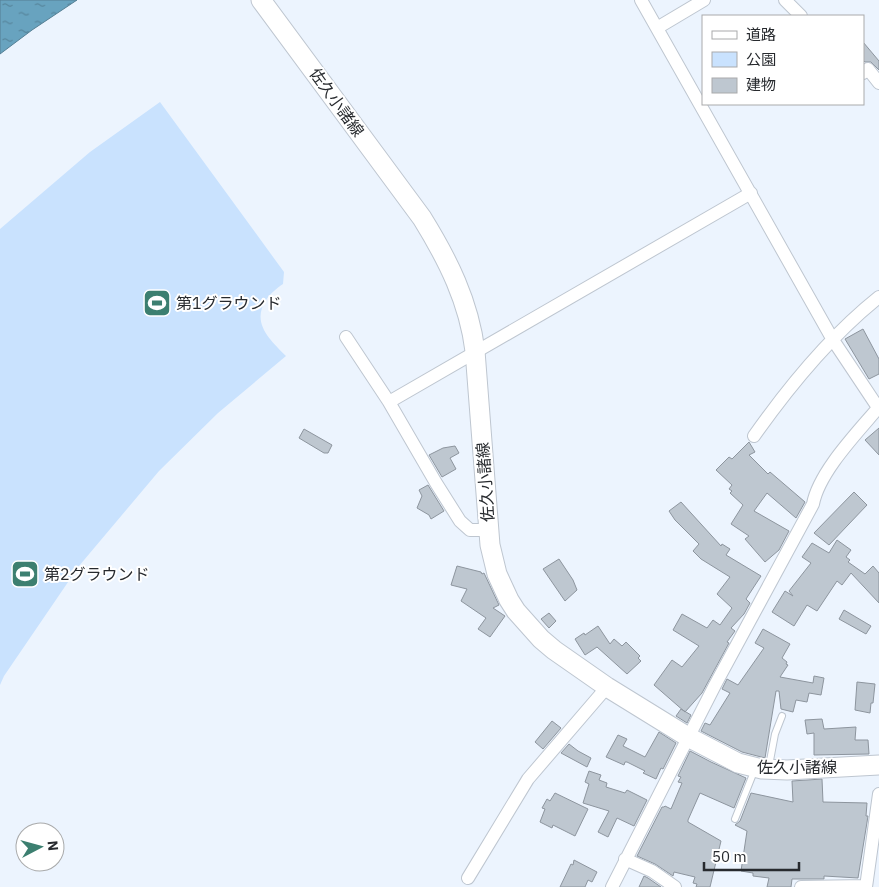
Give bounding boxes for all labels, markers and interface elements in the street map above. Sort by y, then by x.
legend [702,15,864,105]
text: 道路 [746,25,776,44]
text: 公園 [746,50,776,69]
street label: 佐久小諸線 [305,64,369,140]
text: 建物 [746,75,776,94]
sports icon: 第1グラウンド [142,288,172,318]
place label: 第1グラウンド [176,293,282,313]
street label: 佐久小諸線 [472,441,498,523]
sports icon: 第2グラウンド [10,559,40,589]
place label: 第2グラウンド [44,564,150,584]
street label: 佐久小諸線 [757,757,837,777]
north arrow [15,822,65,872]
text: N [43,840,62,852]
scale bar [704,840,799,872]
text: 50 m [712,847,747,866]

